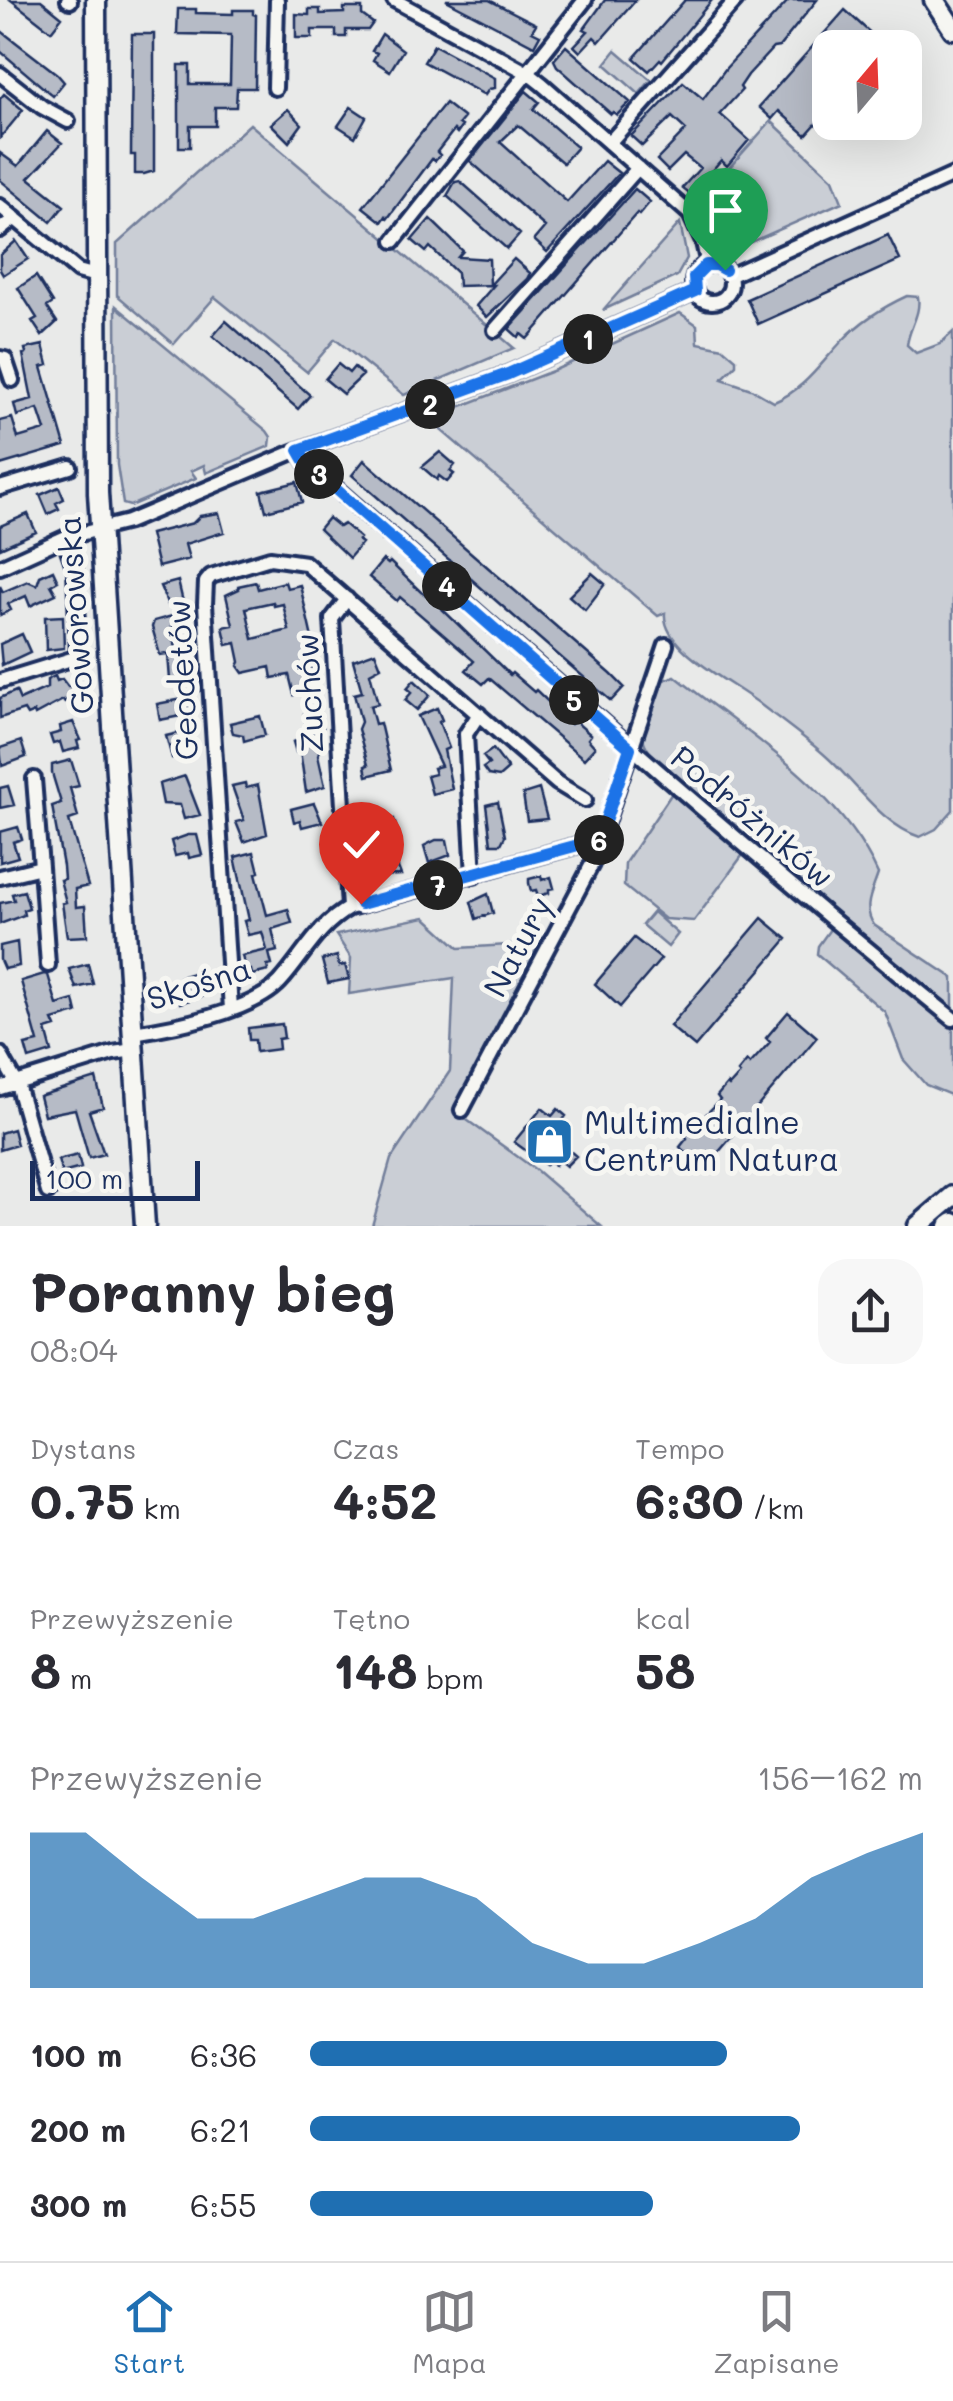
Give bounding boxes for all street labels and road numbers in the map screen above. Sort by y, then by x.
street label: Goworowska [46,514,102,716]
street label: Geodetów [156,599,206,761]
street label: Zuchów [284,632,332,754]
street label: Podróżników [663,735,843,896]
street label: Natury [472,889,561,1004]
street label: Skośna [141,946,256,1019]

